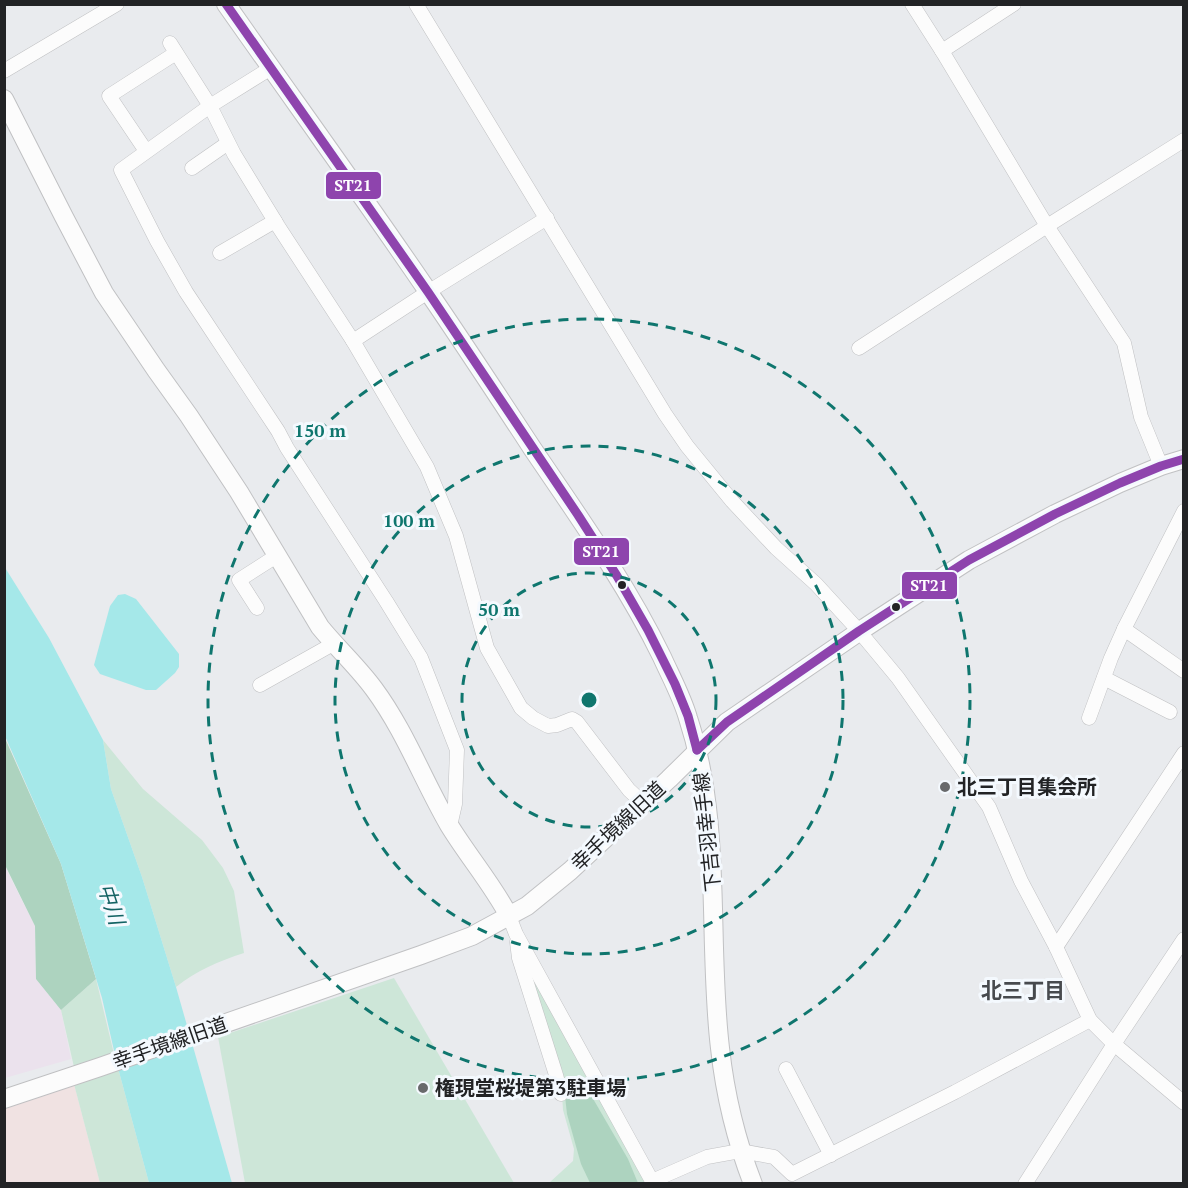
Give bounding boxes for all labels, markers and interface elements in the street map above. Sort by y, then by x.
line badge: ST21 [325,171,382,200]
text: ST21 [334,174,372,196]
text: 150 m [294,418,346,442]
text: 100 m [383,508,435,532]
line badge: ST21 [573,537,630,566]
text: ST21 [582,540,620,562]
line badge: ST21 [901,571,958,600]
text: ST21 [910,574,948,596]
unlabelled marker [616,579,628,591]
text: 50 m [478,597,520,621]
unlabelled marker [890,601,902,613]
centre of rings [579,690,599,710]
street label: 下吉羽幸手線 [687,771,726,893]
place label: 北三丁目集会所 [957,773,1097,800]
street label: 幸手境線旧道 [565,775,671,876]
marker: 北三丁目集会所 [938,780,952,794]
water label: 中川 [92,879,132,930]
district label: 北三丁目 [981,976,1065,1004]
street label: 幸手境線旧道 [109,1010,231,1075]
place label: 権現堂桜堤第3駐車場 [435,1074,626,1101]
marker: 権現堂桜堤第3駐車場 [416,1081,430,1095]

